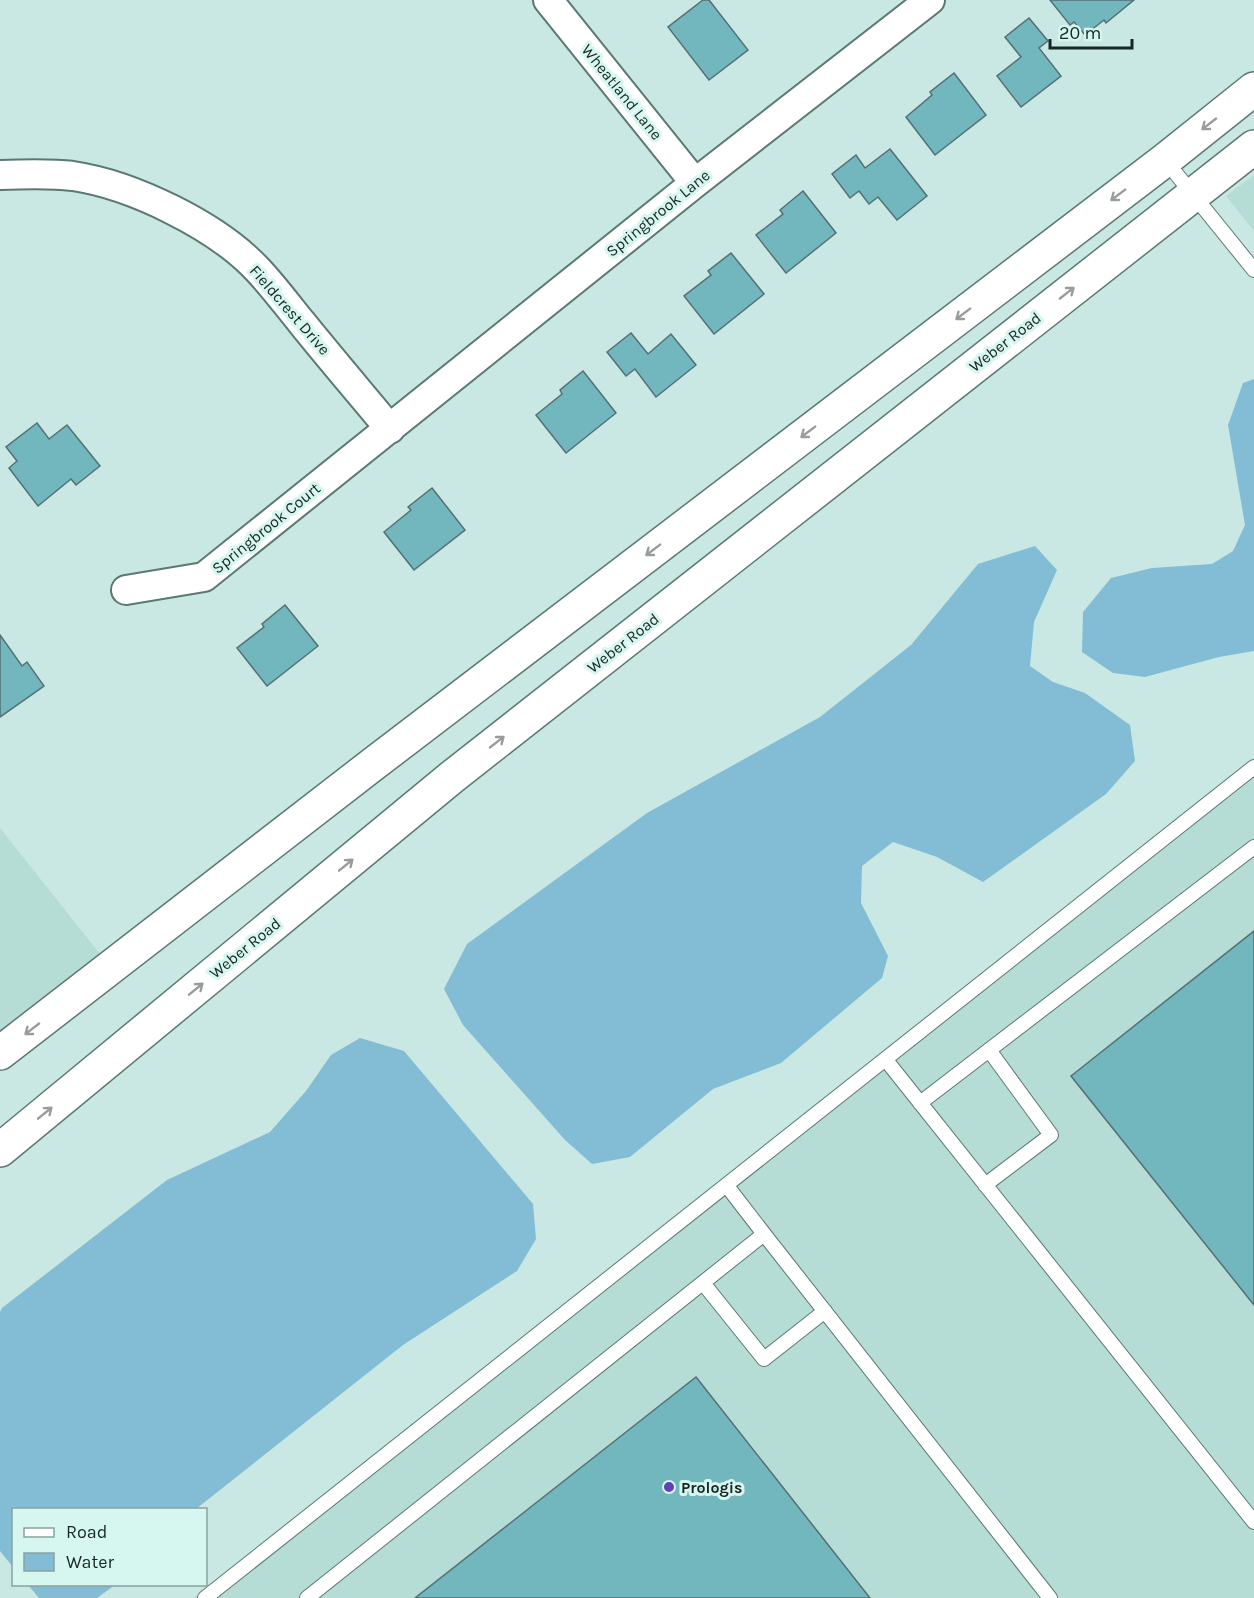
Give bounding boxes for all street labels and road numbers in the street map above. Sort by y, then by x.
street label: Wheatland Lane [578,40,666,144]
street label: Springbrook Lane [602,165,714,261]
street label: Fieldcrest Drive [246,261,334,359]
street label: Weber Road [965,308,1045,376]
street label: Springbrook Court [208,478,324,578]
street label: Weber Road [583,609,663,677]
street label: Weber Road [206,914,284,982]

